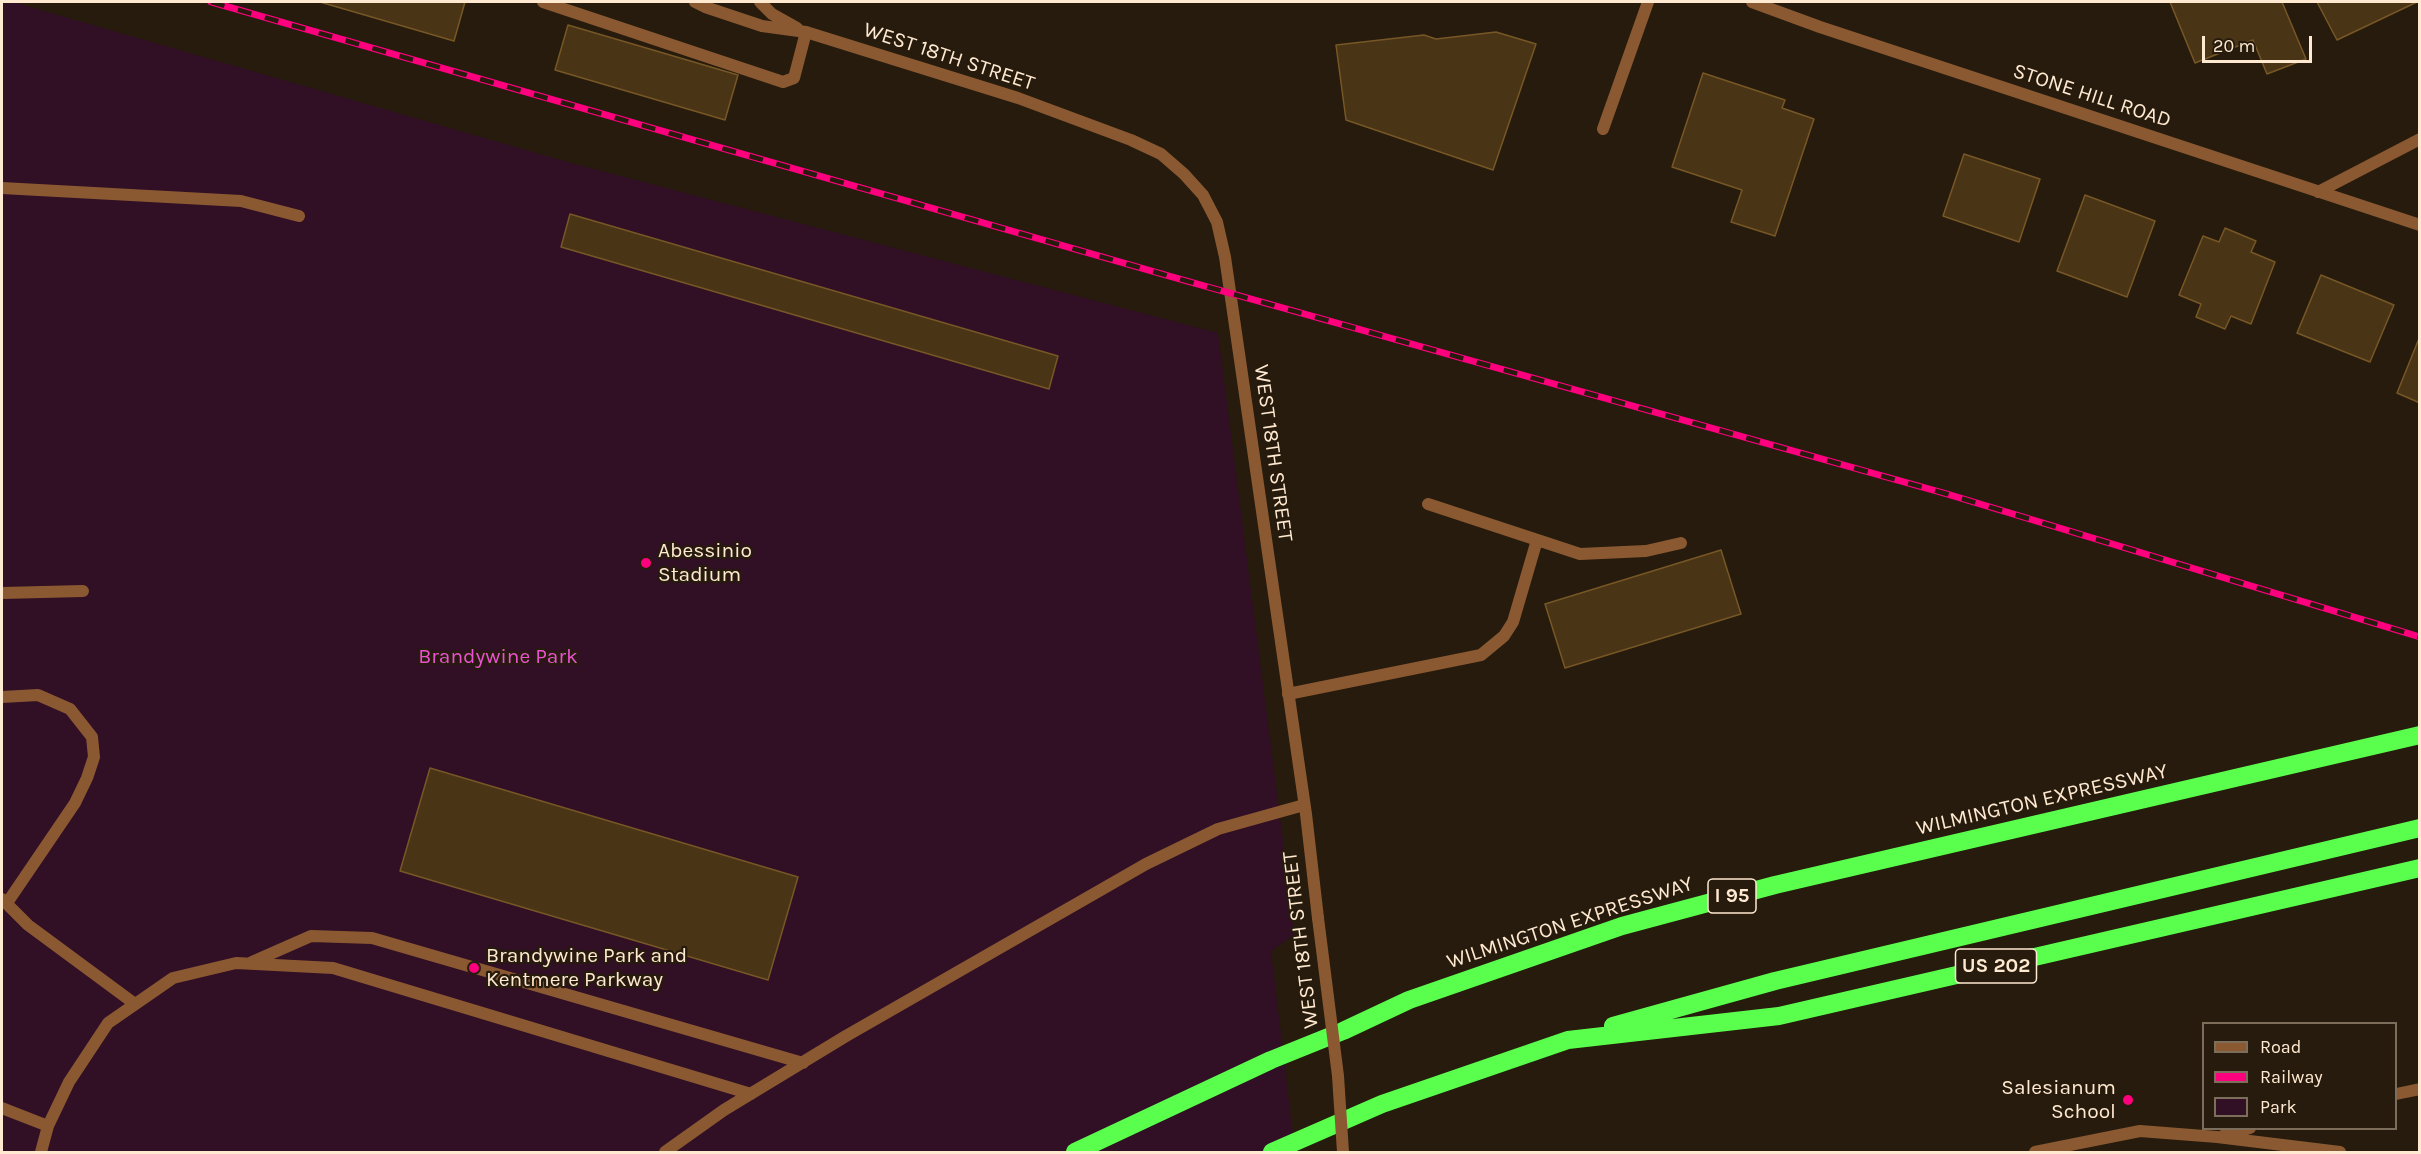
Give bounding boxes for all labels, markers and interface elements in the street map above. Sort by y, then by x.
street label: WEST 18TH STREET [860,17,1038,97]
scale bar [2205,24,2314,62]
text: 20 m [2213,35,2255,57]
street label: STONE HILL ROAD [2010,59,2174,133]
street label: WEST 18TH STREET [1248,363,1298,543]
place label: Abessinio Stadium [658,538,752,588]
marker: Abessinio Stadium [639,556,653,570]
park label: Brandywine Park [418,644,578,670]
street label: WILMINGTON EXPRESSWAY [1914,759,2170,841]
street label: WEST 18TH STREET [1278,850,1324,1030]
street label: WILMINGTON EXPRESSWAY [1444,871,1696,975]
road number: I 95 [1708,879,1756,913]
place label: Brandywine Park and Kentmere Parkway [486,943,687,993]
road number: US 202 [1956,949,2036,983]
marker: Brandywine Park and Kentmere Parkway [467,961,481,975]
legend [2202,1022,2397,1130]
text: Road [2260,1036,2301,1058]
text: Railway [2260,1066,2323,1088]
place label: Salesianum School [2001,1075,2116,1125]
marker: Salesianum School [2121,1093,2135,1107]
text: Park [2260,1096,2297,1118]

